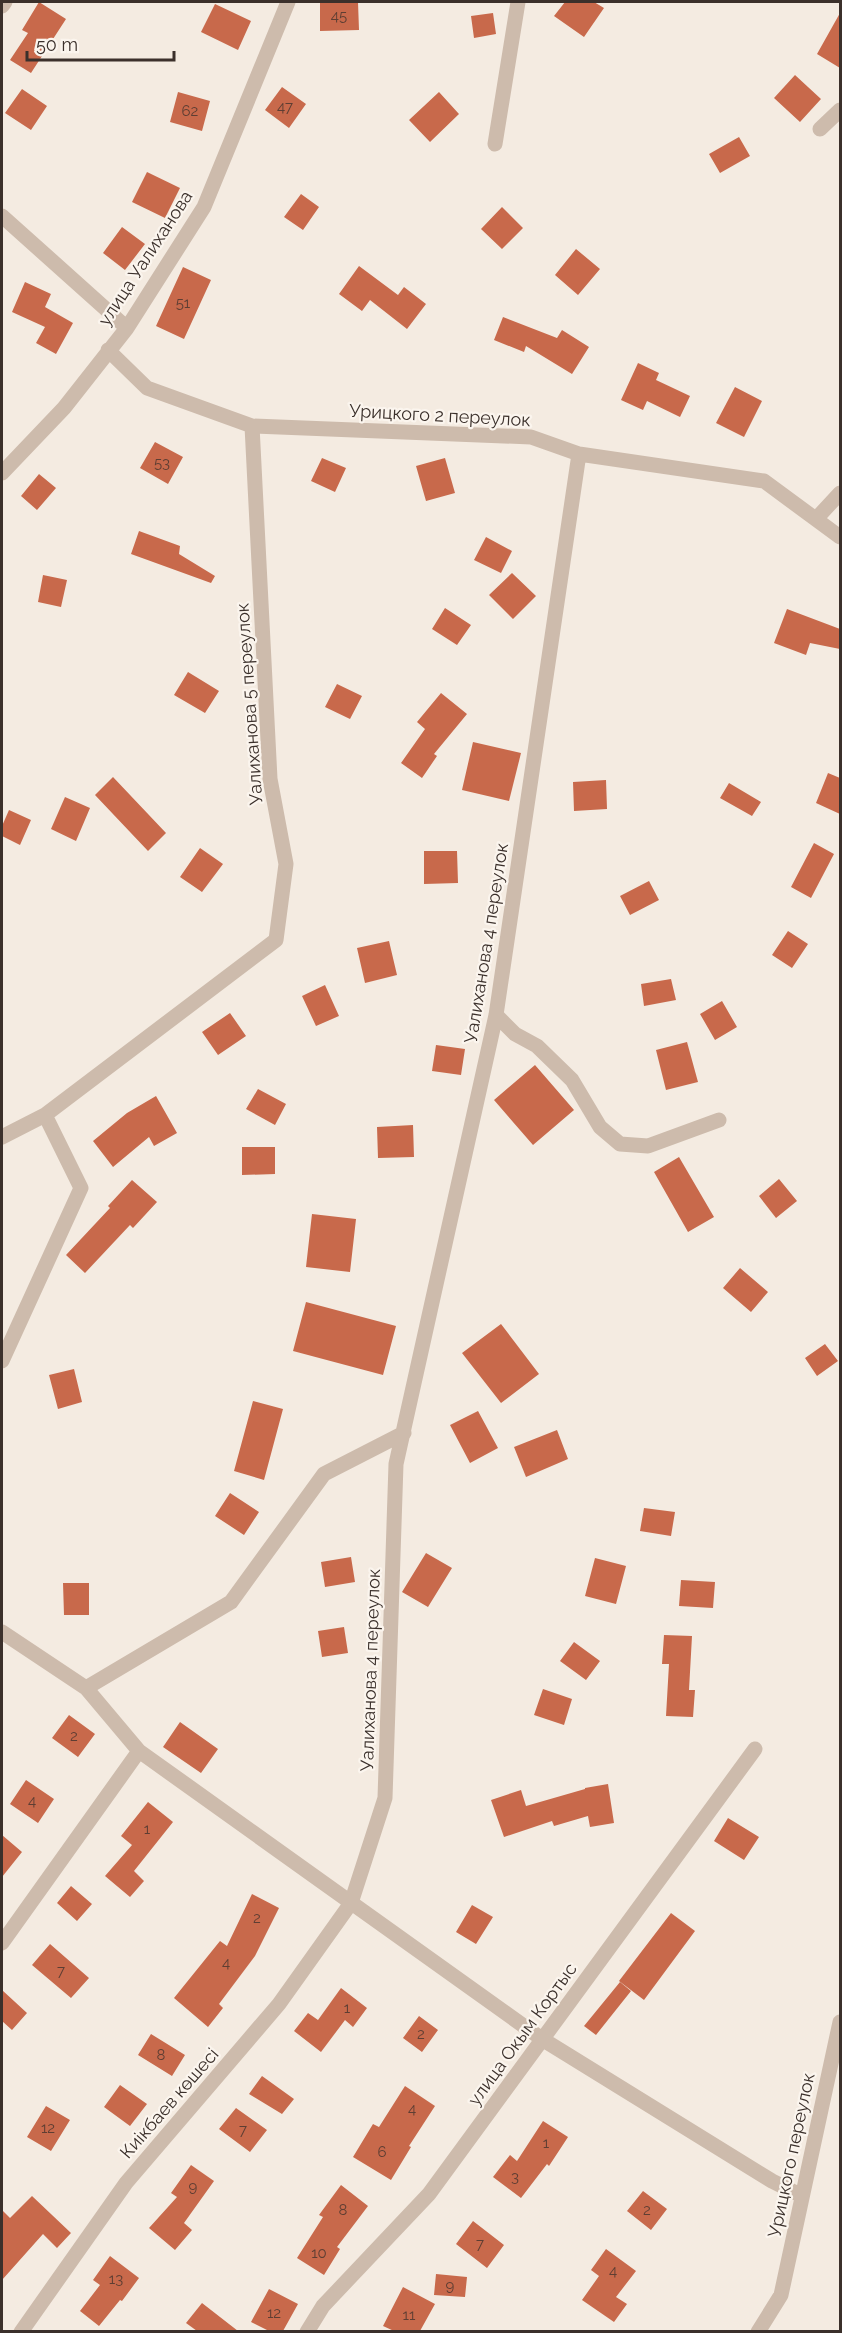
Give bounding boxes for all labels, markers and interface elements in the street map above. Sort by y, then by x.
house number: 45 [331,7,347,25]
scale bar [27,24,174,62]
text: 50 m [36,34,78,55]
house number: 47 [277,98,293,116]
house number: 62 [182,102,199,120]
street label: улица Уалиханова [93,187,197,329]
house number: 51 [176,294,191,312]
street label: Урицкого 2 переулок [349,400,531,430]
house number: 53 [154,454,170,472]
street label: Уалиханова 5 переулок [231,602,267,806]
street label: Уалиханова 4 переулок [460,841,512,1045]
street label: Уалиханова 4 переулок [356,1568,384,1772]
house number: 2 [70,1727,78,1745]
house number: 4 [28,1792,36,1810]
house number: 1 [144,1820,151,1838]
house number: 2 [253,1909,261,1927]
house number: 4 [222,1954,230,1972]
street label: улица Окым Кортыс [463,1959,581,2109]
house number: 7 [57,1962,65,1980]
house number: 1 [344,1999,351,2017]
house number: 2 [417,2025,425,2043]
street label: Киікбаев көшесі [115,2044,223,2162]
house number: 8 [157,2046,166,2064]
street label: Урицкого переулок [763,2071,819,2239]
house number: 4 [408,2100,416,2118]
house number: 12 [41,2119,55,2137]
house number: 7 [239,2121,247,2139]
house number: 1 [543,2134,550,2152]
house number: 6 [377,2143,387,2161]
house number: 3 [511,2168,519,2186]
house number: 9 [189,2178,198,2196]
house number: 8 [339,2201,348,2219]
house number: 2 [643,2201,651,2219]
house number: 7 [476,2235,484,2253]
house number: 10 [311,2244,327,2262]
house number: 4 [609,2262,617,2280]
house number: 13 [109,2270,123,2288]
house number: 9 [446,2277,455,2295]
house number: 12 [267,2304,281,2322]
house number: 11 [403,2306,416,2324]

